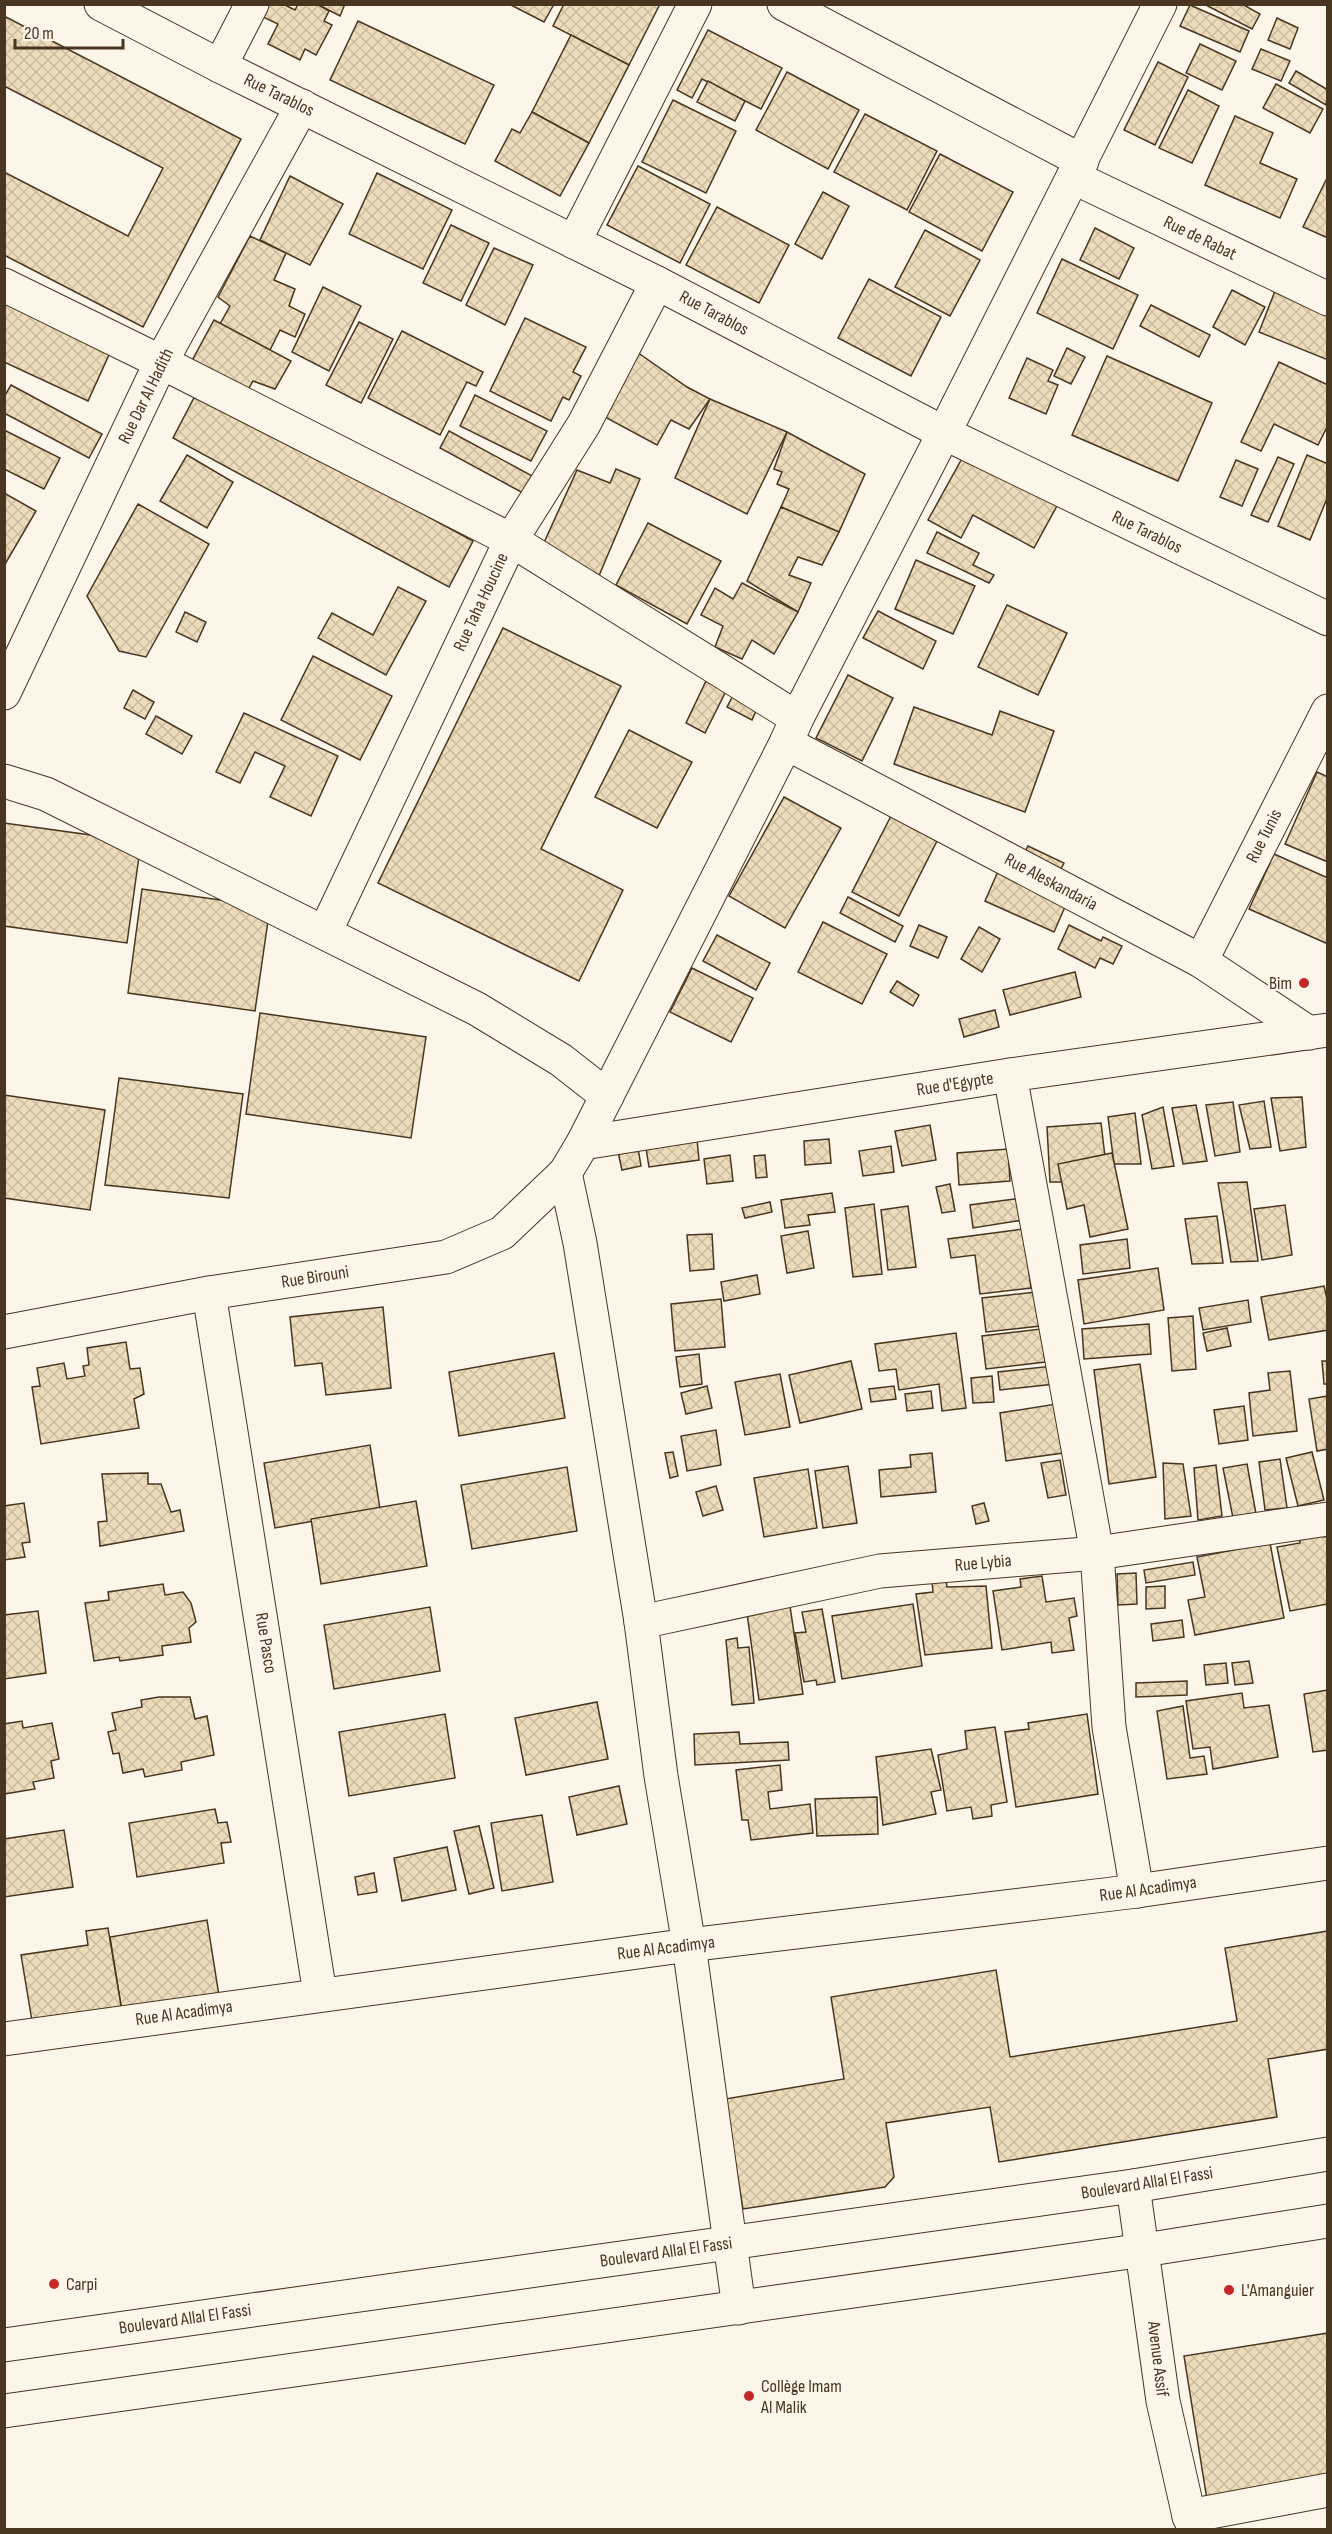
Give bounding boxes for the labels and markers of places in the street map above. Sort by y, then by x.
place label: Bim [1269,973,1292,994]
marker: Bim [1297,976,1311,990]
place label: Carpi [66,2274,97,2295]
marker: Carpi [47,2277,61,2291]
place label: L'Amanguier [1241,2280,1314,2301]
marker: L'Amanguier [1222,2283,1236,2297]
place label: Collège Imam Al Malik [760,2376,842,2418]
marker: Collège Imam Al Malik [742,2389,756,2403]

